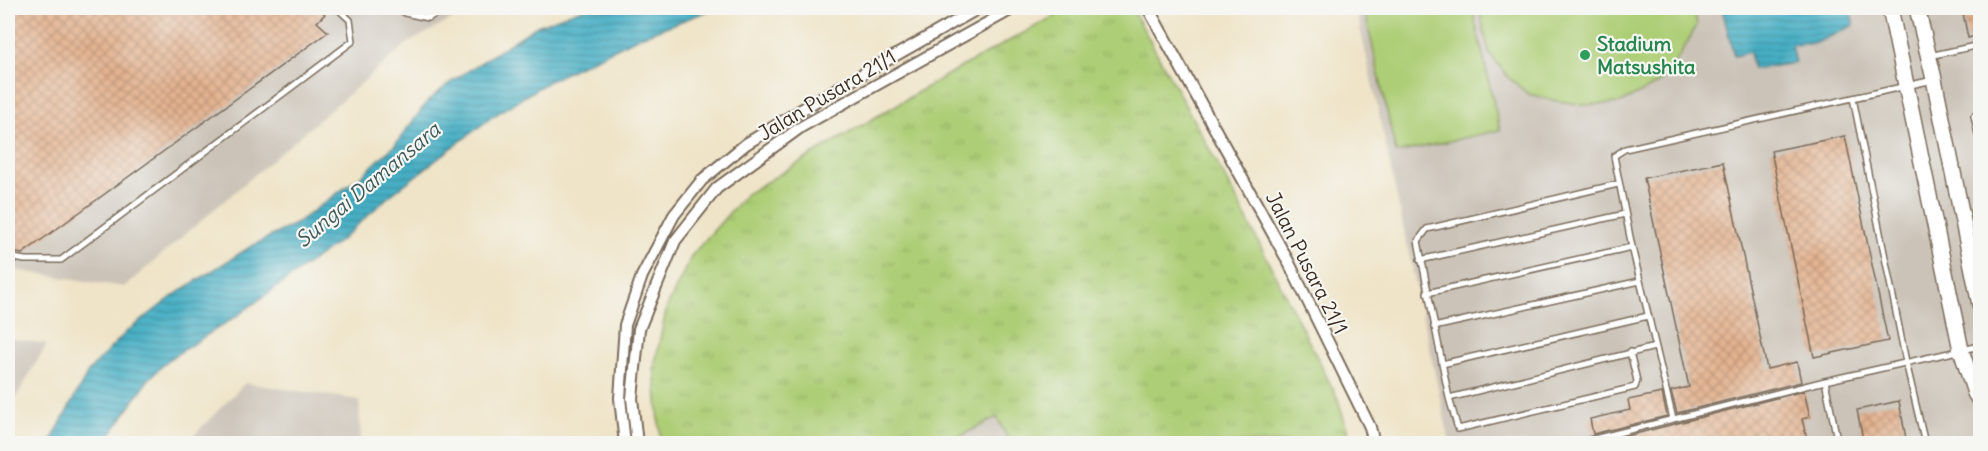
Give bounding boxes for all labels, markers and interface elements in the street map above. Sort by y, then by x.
place label: Stadium Matsushita [1597,31,1696,79]
street label: Jalan Pusara 21/1 [753,44,900,146]
marker: Stadium Matsushita [1578,48,1592,62]
water label: Sungai Damansara [290,116,446,253]
street label: Jalan Pusara 21/1 [1261,187,1354,338]

